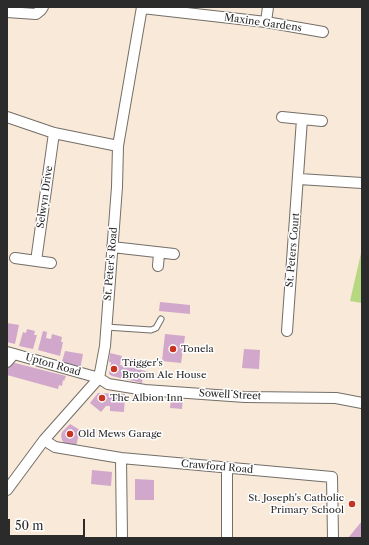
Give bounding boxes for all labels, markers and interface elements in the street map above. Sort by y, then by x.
street label: Maxine Gardens [223,12,303,34]
street label: Selwyn Drive [35,165,55,229]
street label: St. Peters Court [284,212,302,288]
street label: St. Peter's Road [102,227,120,301]
place label: Tonela [181,343,214,355]
marker: Tonela [168,344,178,354]
street label: Upton Road [24,351,82,379]
place label: Trigger's Broom Ale House [122,357,206,380]
marker: Trigger's Broom Ale House [109,364,119,374]
street label: Sowell Street [199,387,261,403]
place label: The Albion Inn [110,392,183,404]
marker: The Albion Inn [97,393,107,403]
place label: Old Mews Garage [78,428,162,440]
marker: Old Mews Garage [65,429,75,439]
street label: Crawford Road [180,458,254,476]
place label: St. Joseph's Catholic Primary School [248,492,344,516]
marker: St. Joseph's Catholic Primary School [347,499,357,509]
scale bar [10,511,87,537]
text: 50 m [15,518,44,533]

